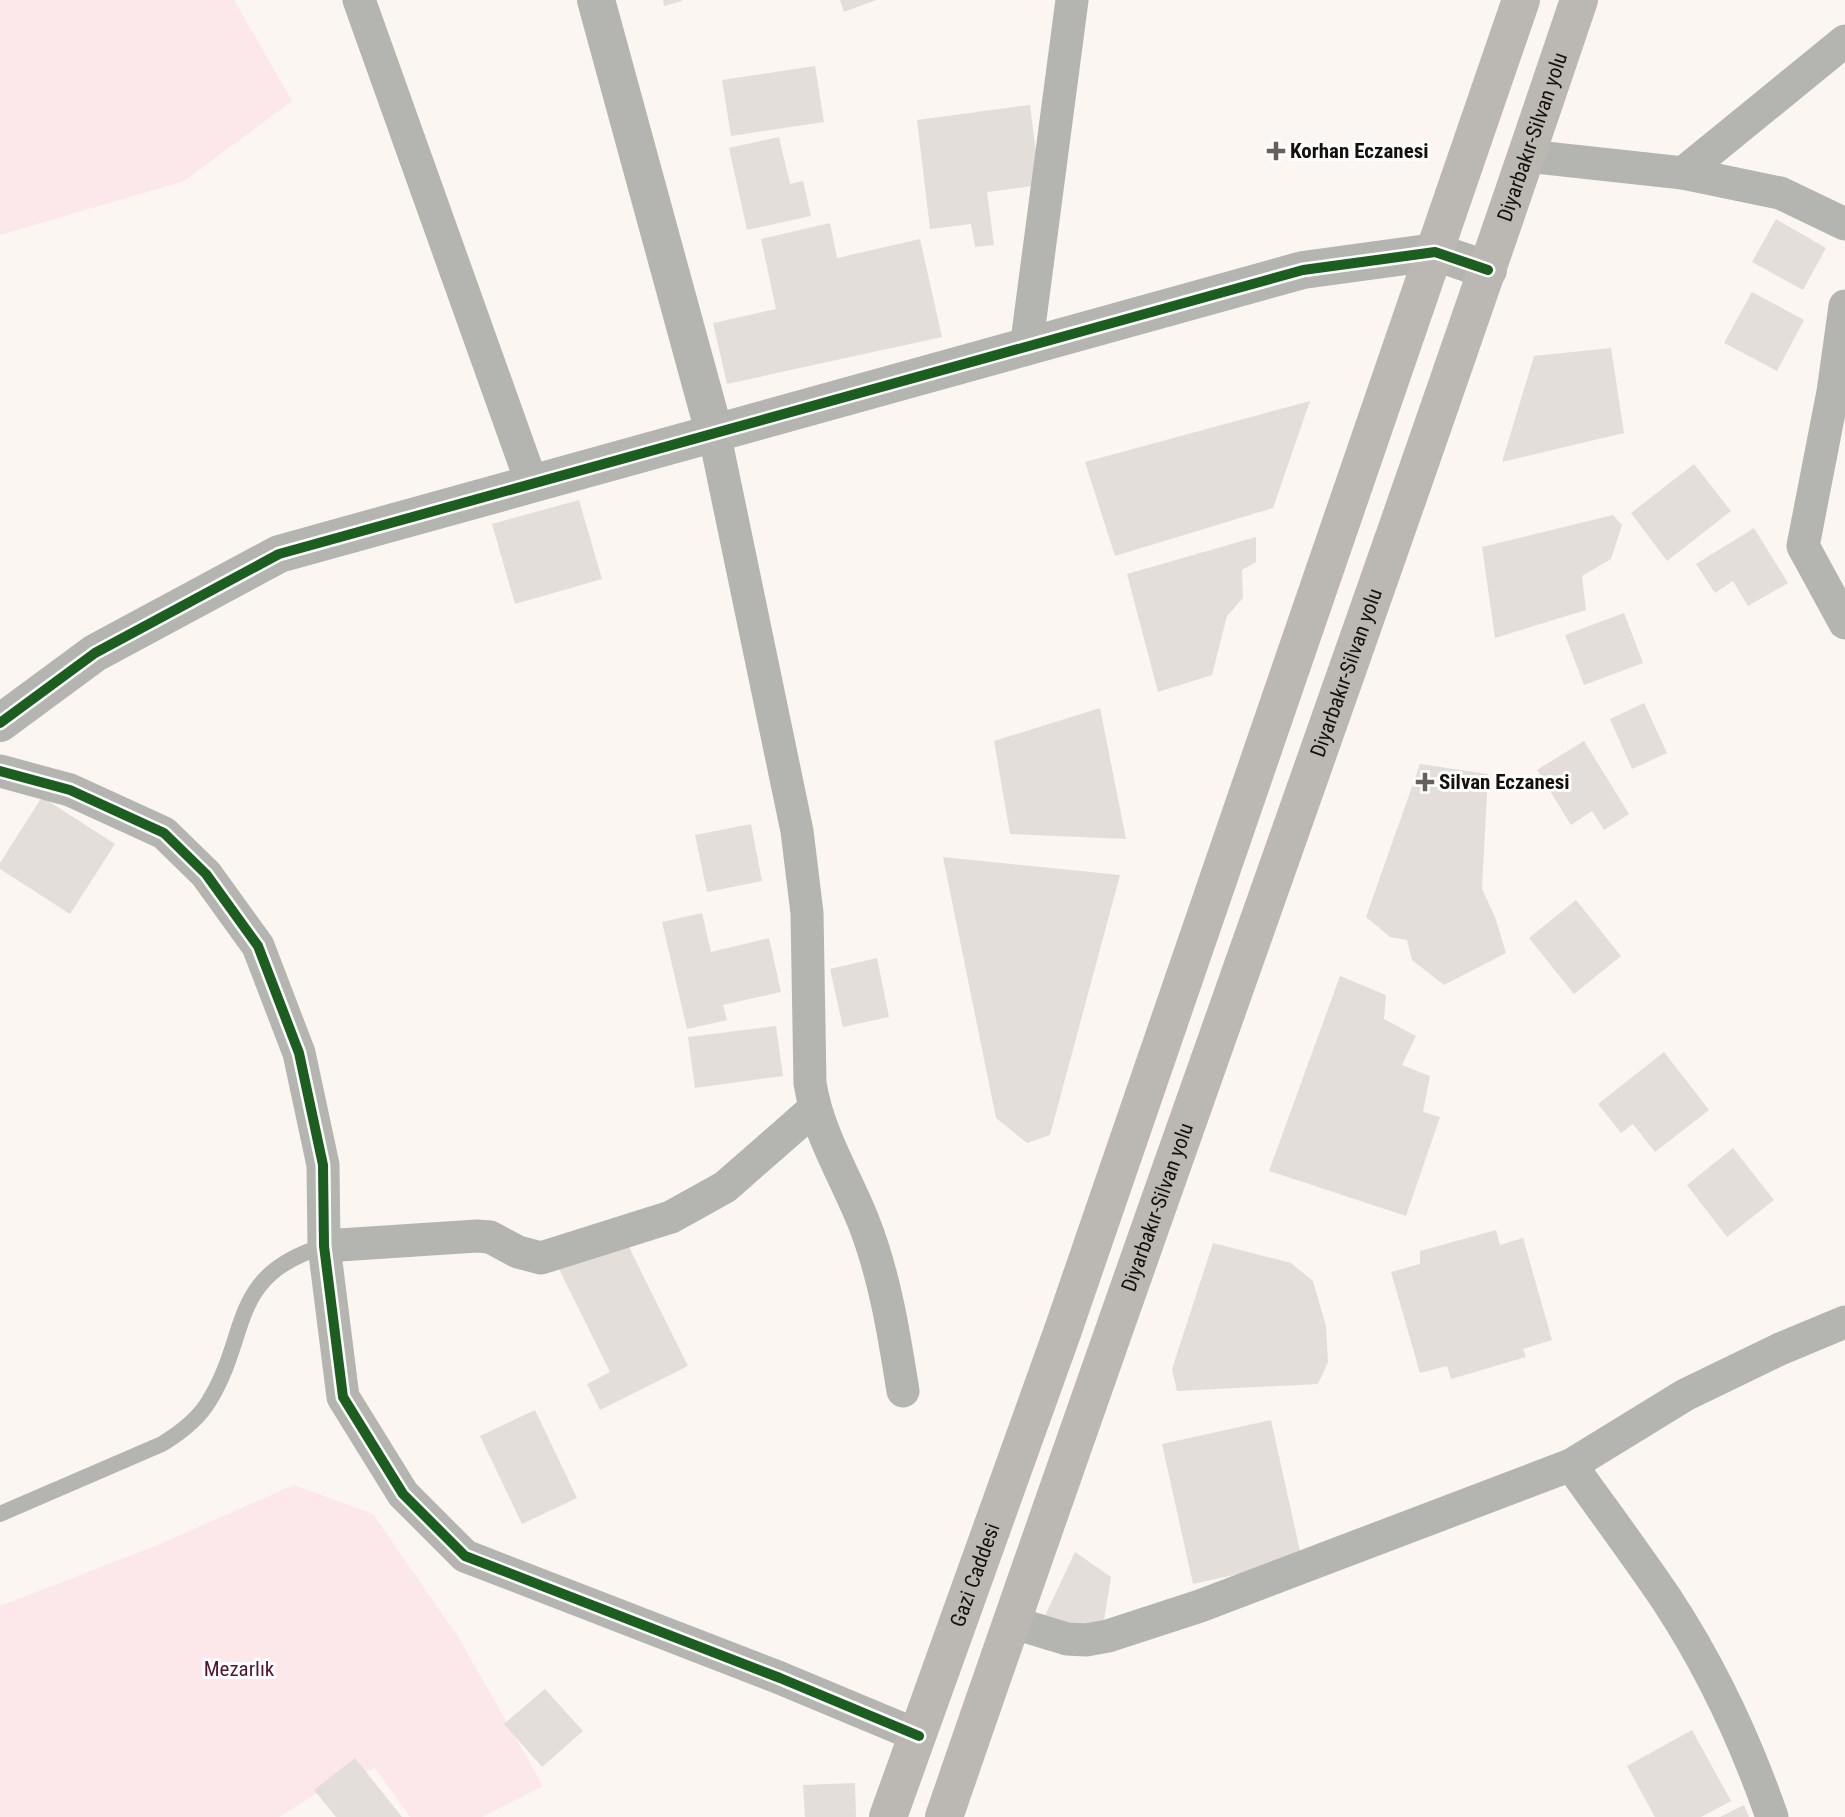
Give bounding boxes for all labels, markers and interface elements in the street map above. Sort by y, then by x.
street label: Diyarbakır-Silvan yolu [1492,49,1572,225]
place label: Korhan Eczanesi [1290,139,1429,163]
marker: Korhan Eczanesi [1268,143,1284,159]
street label: Diyarbakır-Silvan yolu [1306,585,1387,760]
place label: Silvan Eczanesi [1439,770,1570,794]
marker: Silvan Eczanesi [1417,774,1433,790]
street label: Diyarbakır-Silvan yolu [1117,1120,1198,1295]
street label: Gazi Caddesi [945,1520,1005,1630]
park label: Mezarlık [204,1657,275,1681]

